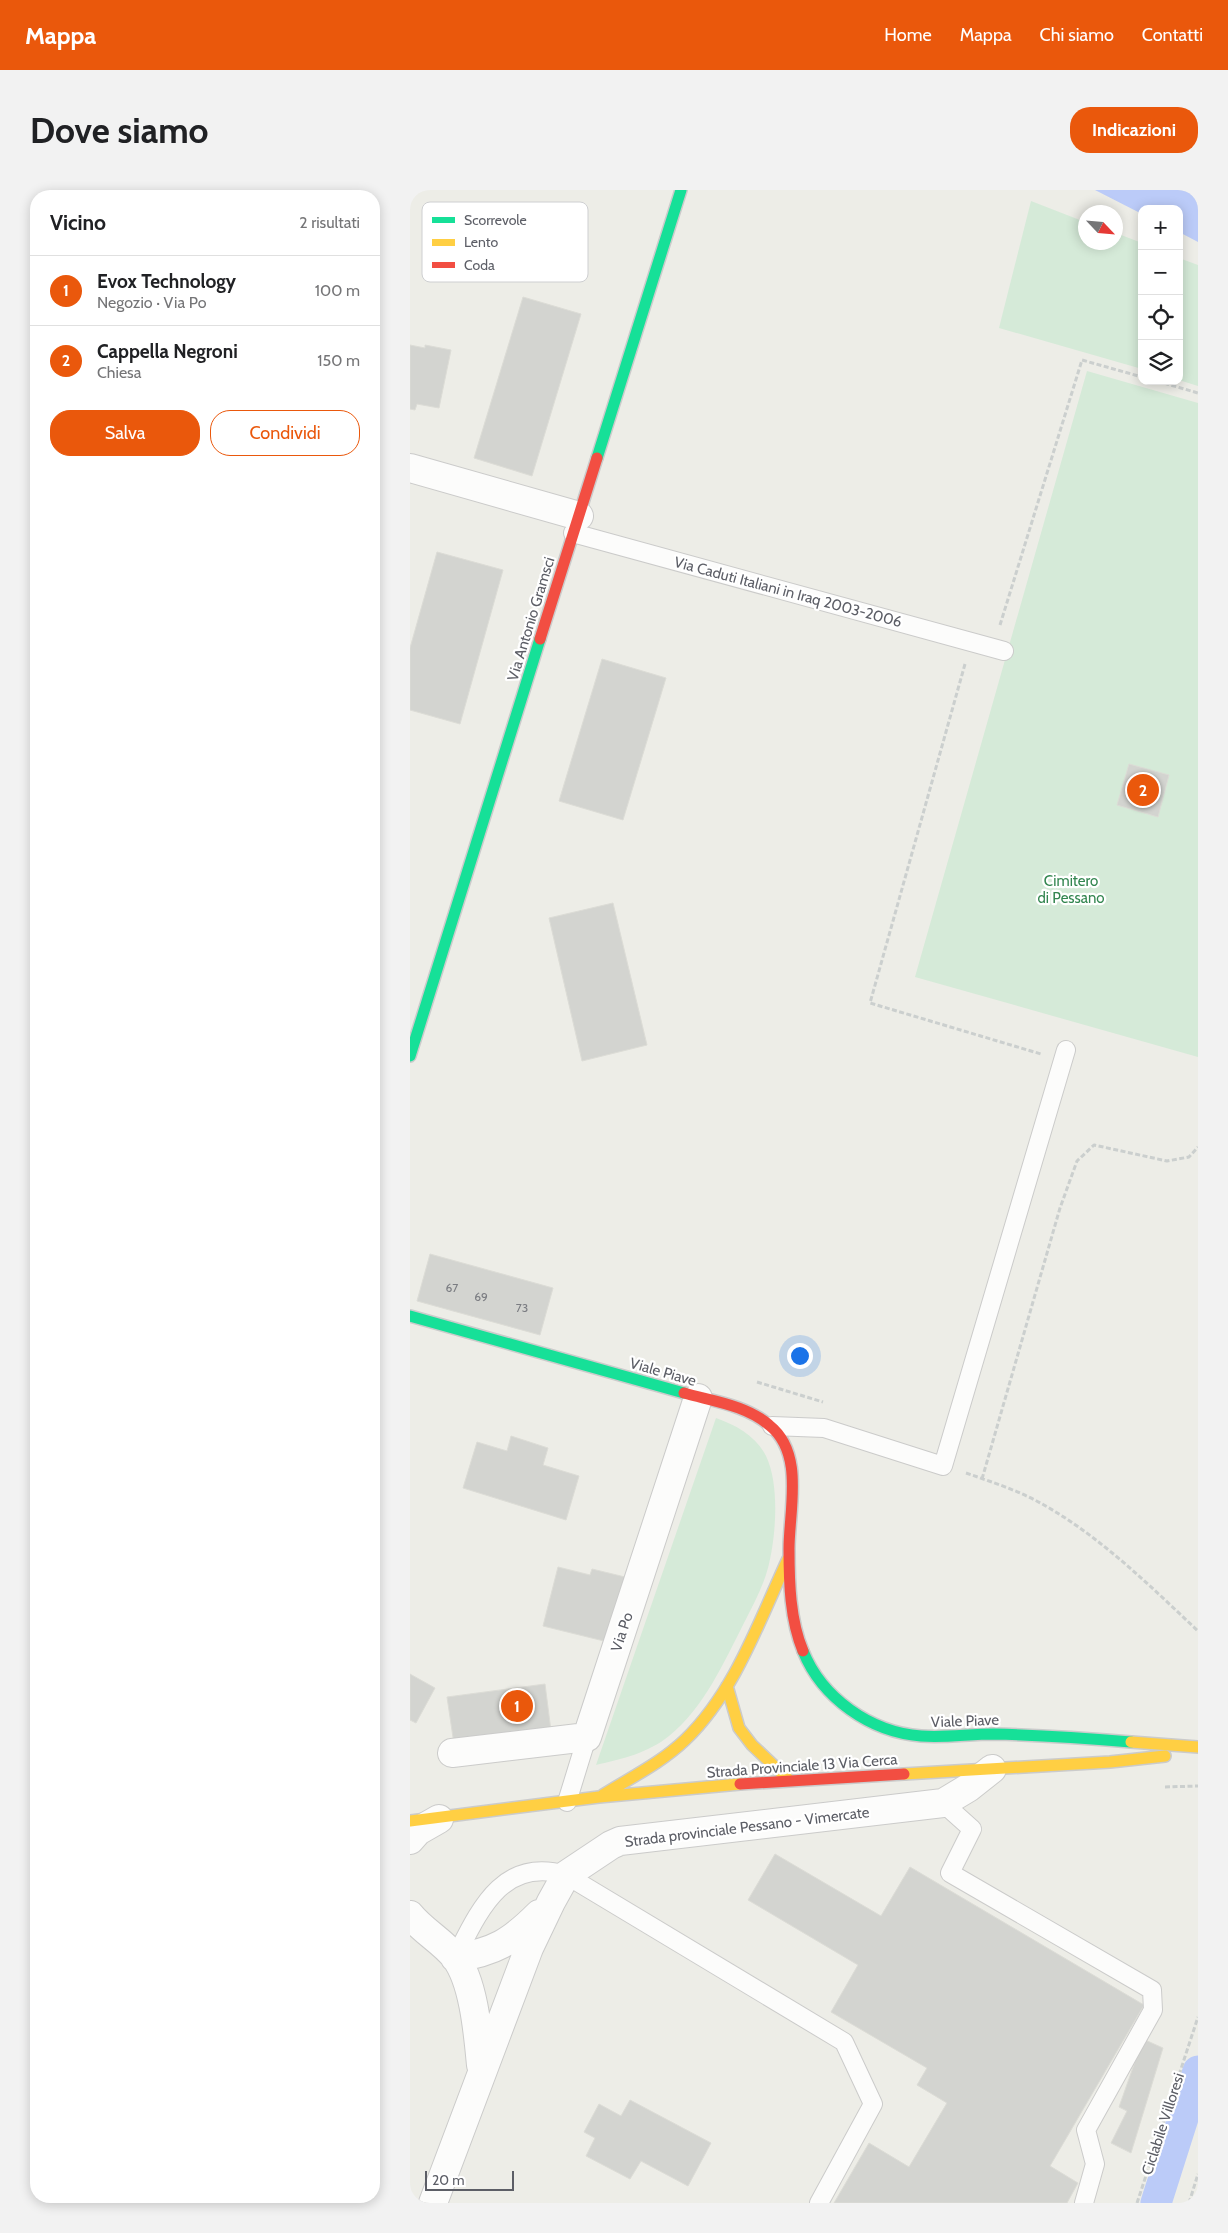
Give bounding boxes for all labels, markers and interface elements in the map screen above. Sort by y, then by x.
text: Mappa [25,21,96,50]
text: Home [884,24,932,46]
text: Mappa [960,24,1012,46]
text: Chi siamo [1040,24,1114,46]
text: Contatti [1142,24,1203,46]
button: Indicazioni [1070,107,1198,153]
text: Dove siamo [30,109,209,152]
legend [422,202,588,282]
north arrow [1078,205,1123,250]
map controls [1138,205,1183,385]
button: + [1138,205,1183,250]
text: Vicino [50,210,106,235]
text: Scorrevole [464,211,527,229]
text: 2 risultati [299,213,360,232]
text: Lento [464,233,498,251]
button: − [1138,250,1183,295]
text: Coda [464,256,495,274]
text: Evox Technology [97,270,236,293]
text: 1 [63,281,69,300]
text: 100 m [315,281,360,300]
text: Negozio · Via Po [97,293,206,312]
button: locate [1138,295,1183,340]
text: Cappella Negroni [97,340,238,363]
button: layers [1138,340,1183,385]
text: 2 [62,351,70,370]
text: 150 m [317,351,360,370]
text: Chiesa [97,363,141,382]
button: Salva [50,410,200,456]
button: Condividi [210,410,360,456]
street label: Via Caduti Italiani in Iraq 2003-2006 [672,553,904,631]
street label: Via Antonio Gramsci [504,555,558,683]
pin: 2 [1127,771,1159,809]
park label: Cimitero di Pessano [1037,872,1105,907]
house number: 67 [446,1280,458,1295]
house number: 69 [474,1289,488,1304]
house number: 73 [516,1300,528,1315]
your location [787,1343,813,1369]
street label: Viale Piave [628,1354,699,1390]
street label: Via Po [607,1610,637,1654]
pin: 1 [501,1687,533,1725]
street label: Viale Piave [931,1711,1000,1731]
street label: Strada Provinciale 13 Via Cerca [706,1750,899,1782]
street label: Strada provinciale Pessano - Vimercate [624,1803,871,1851]
street label: Ciclabile Villoresi [1138,2071,1188,2177]
scale bar [425,2168,514,2191]
text: 20 m [432,2171,465,2189]

